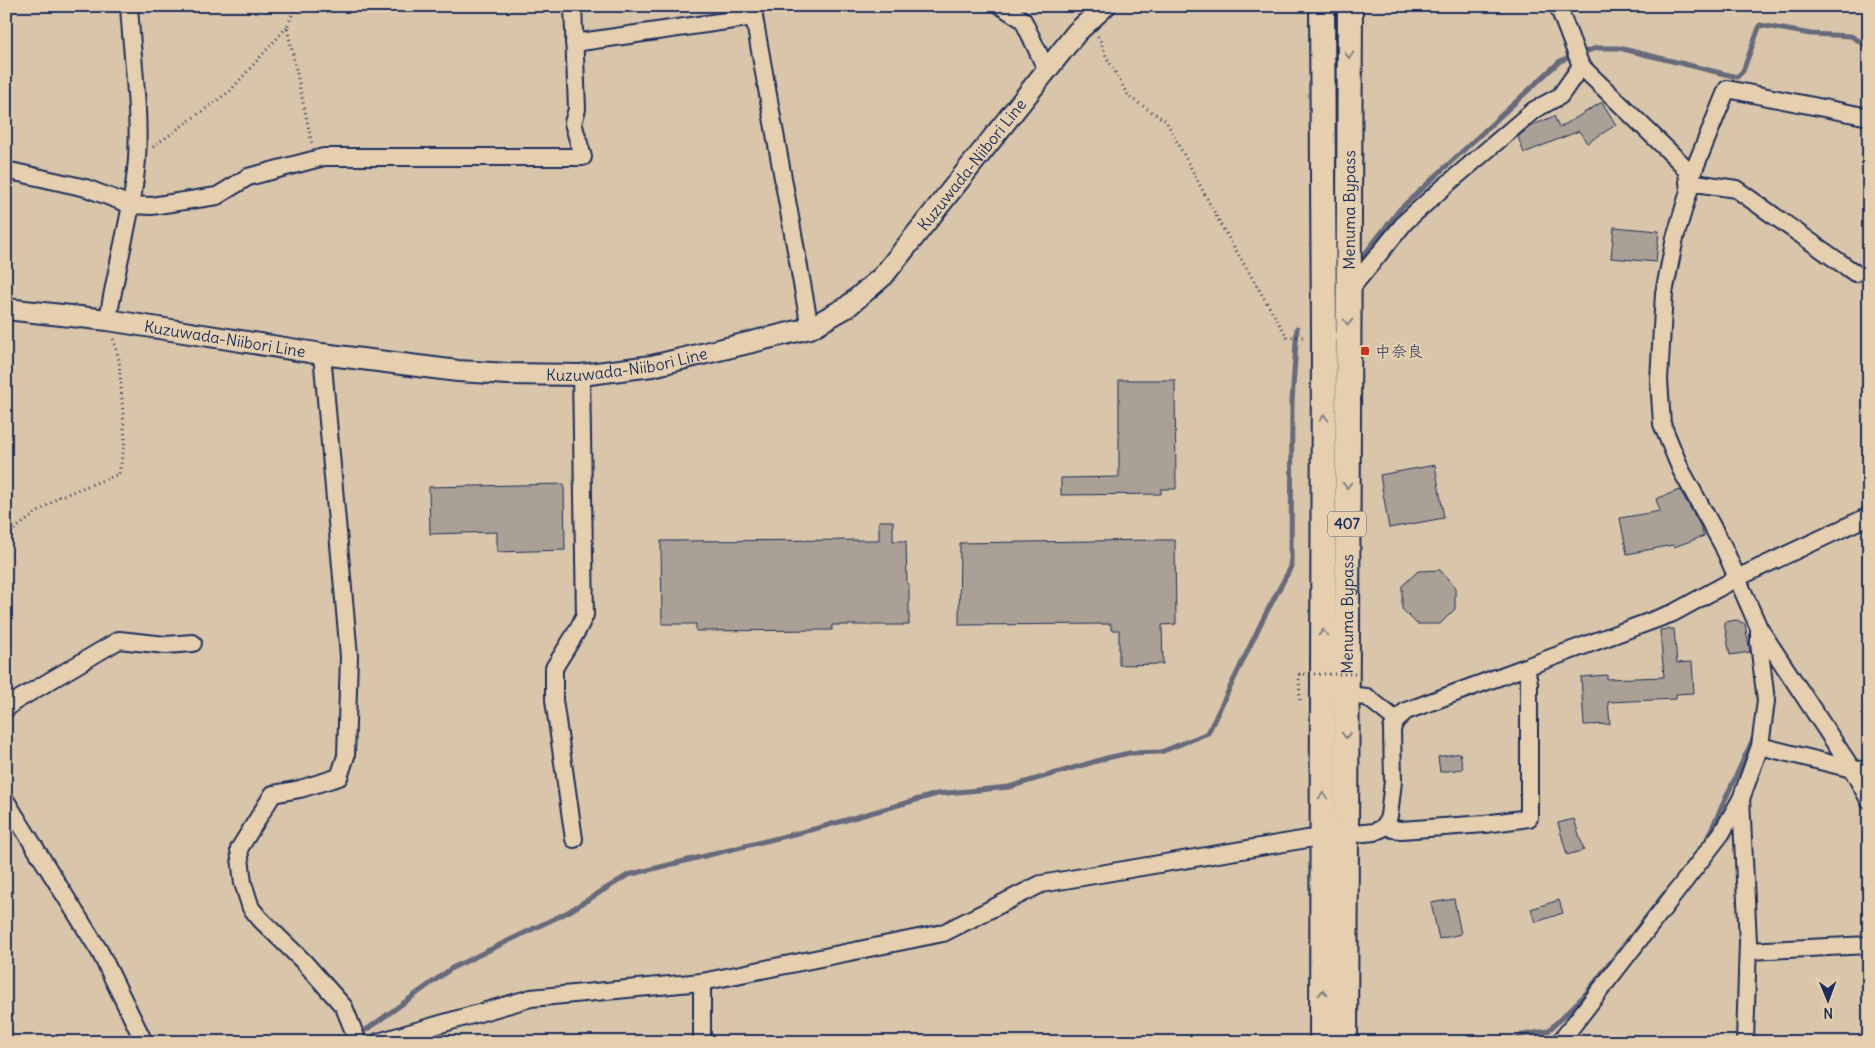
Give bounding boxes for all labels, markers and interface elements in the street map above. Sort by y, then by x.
one-way arrow [1344,52,1354,59]
street label: Kuzuwada-Niibori Line [913,94,1030,235]
street label: Menuma Bypass [1339,150,1359,270]
street label: Kuzuwada-Niibori Line [143,316,307,361]
one-way arrow [1343,319,1353,327]
place label: 中奈良 [1375,341,1423,361]
street label: Kuzuwada-Niibori Line [546,343,709,385]
marker: 中奈良 [1359,345,1371,357]
one-way arrow [1319,414,1329,422]
one-way arrow [1342,482,1352,489]
road number: 407 [1328,512,1366,536]
street label: Menuma Bypass [1337,554,1357,674]
one-way arrow [1318,629,1328,636]
one-way arrow [1341,732,1351,739]
one-way arrow [1318,791,1328,799]
north arrow [1802,976,1852,1026]
one-way arrow [1317,989,1328,997]
text: N [1823,1004,1833,1022]

